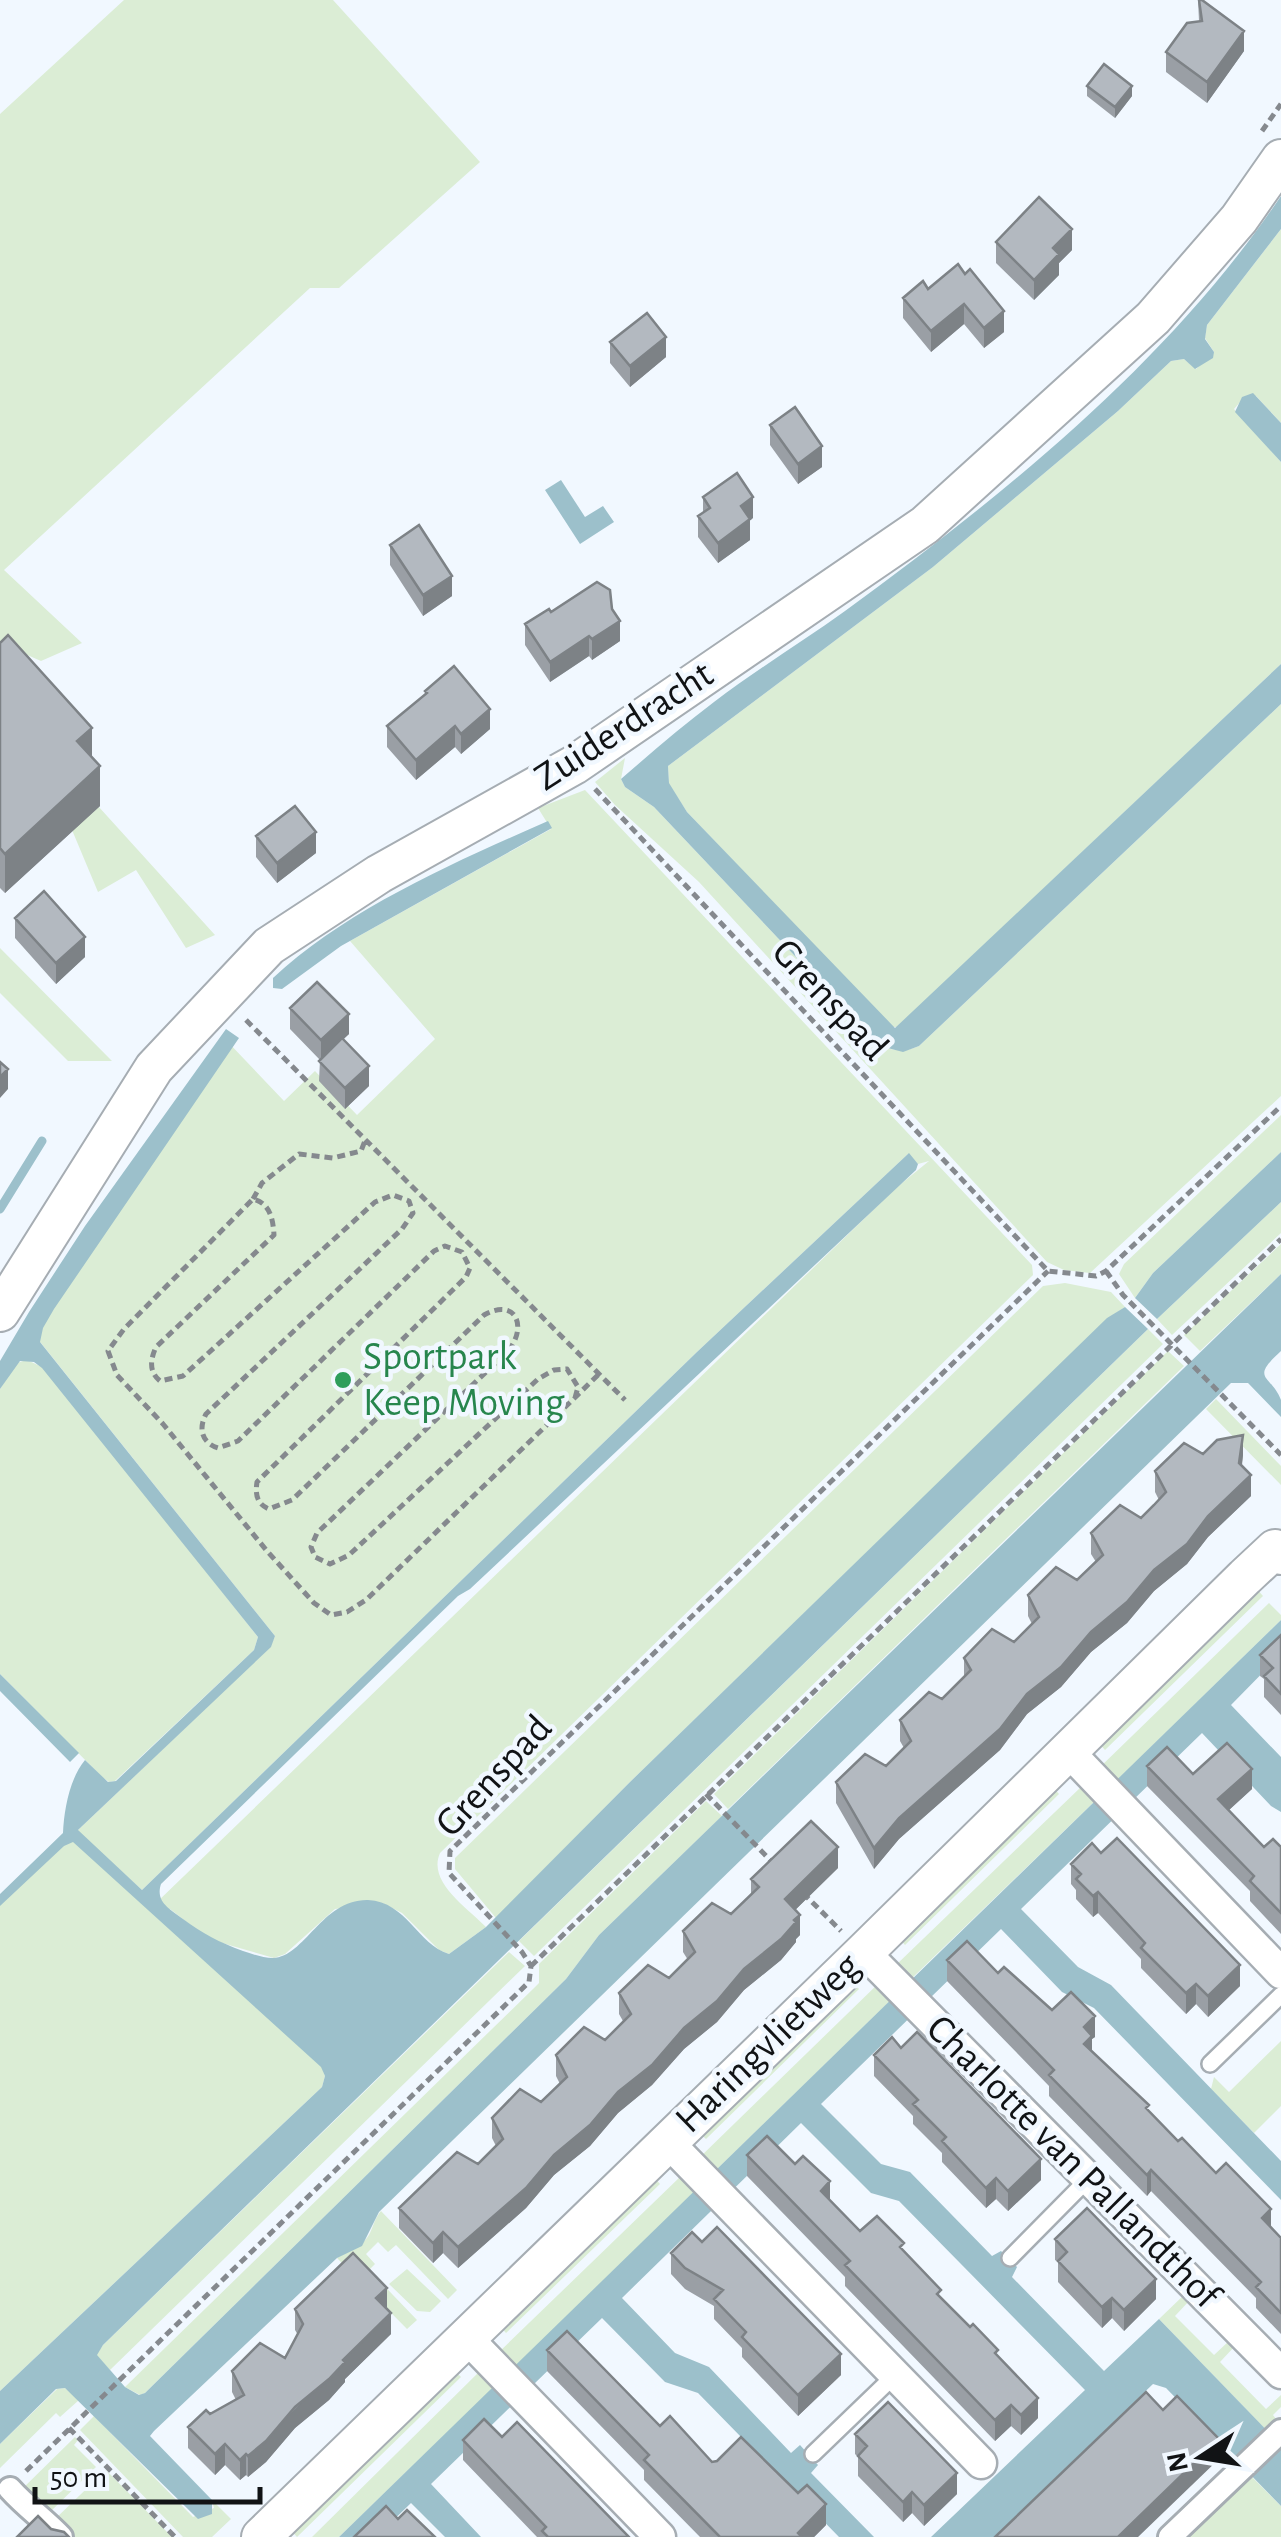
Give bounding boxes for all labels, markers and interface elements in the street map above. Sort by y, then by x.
street label: Zuiderdracht [528,654,720,798]
street label: Grenspad [764,932,896,1068]
place label: Sportpark Keep Moving [363,1337,565,1423]
marker: Sportpark Keep Moving [332,1369,354,1391]
street label: Grenspad [428,1708,560,1844]
street label: Haringvlietweg [668,1945,868,2140]
street label: Charlotte van Pallandthof [919,2008,1228,2317]
north arrow [1151,2407,1251,2507]
scale bar [35,2442,260,2504]
text: N [1163,2449,1194,2474]
text: 50 m [50,2463,107,2493]

